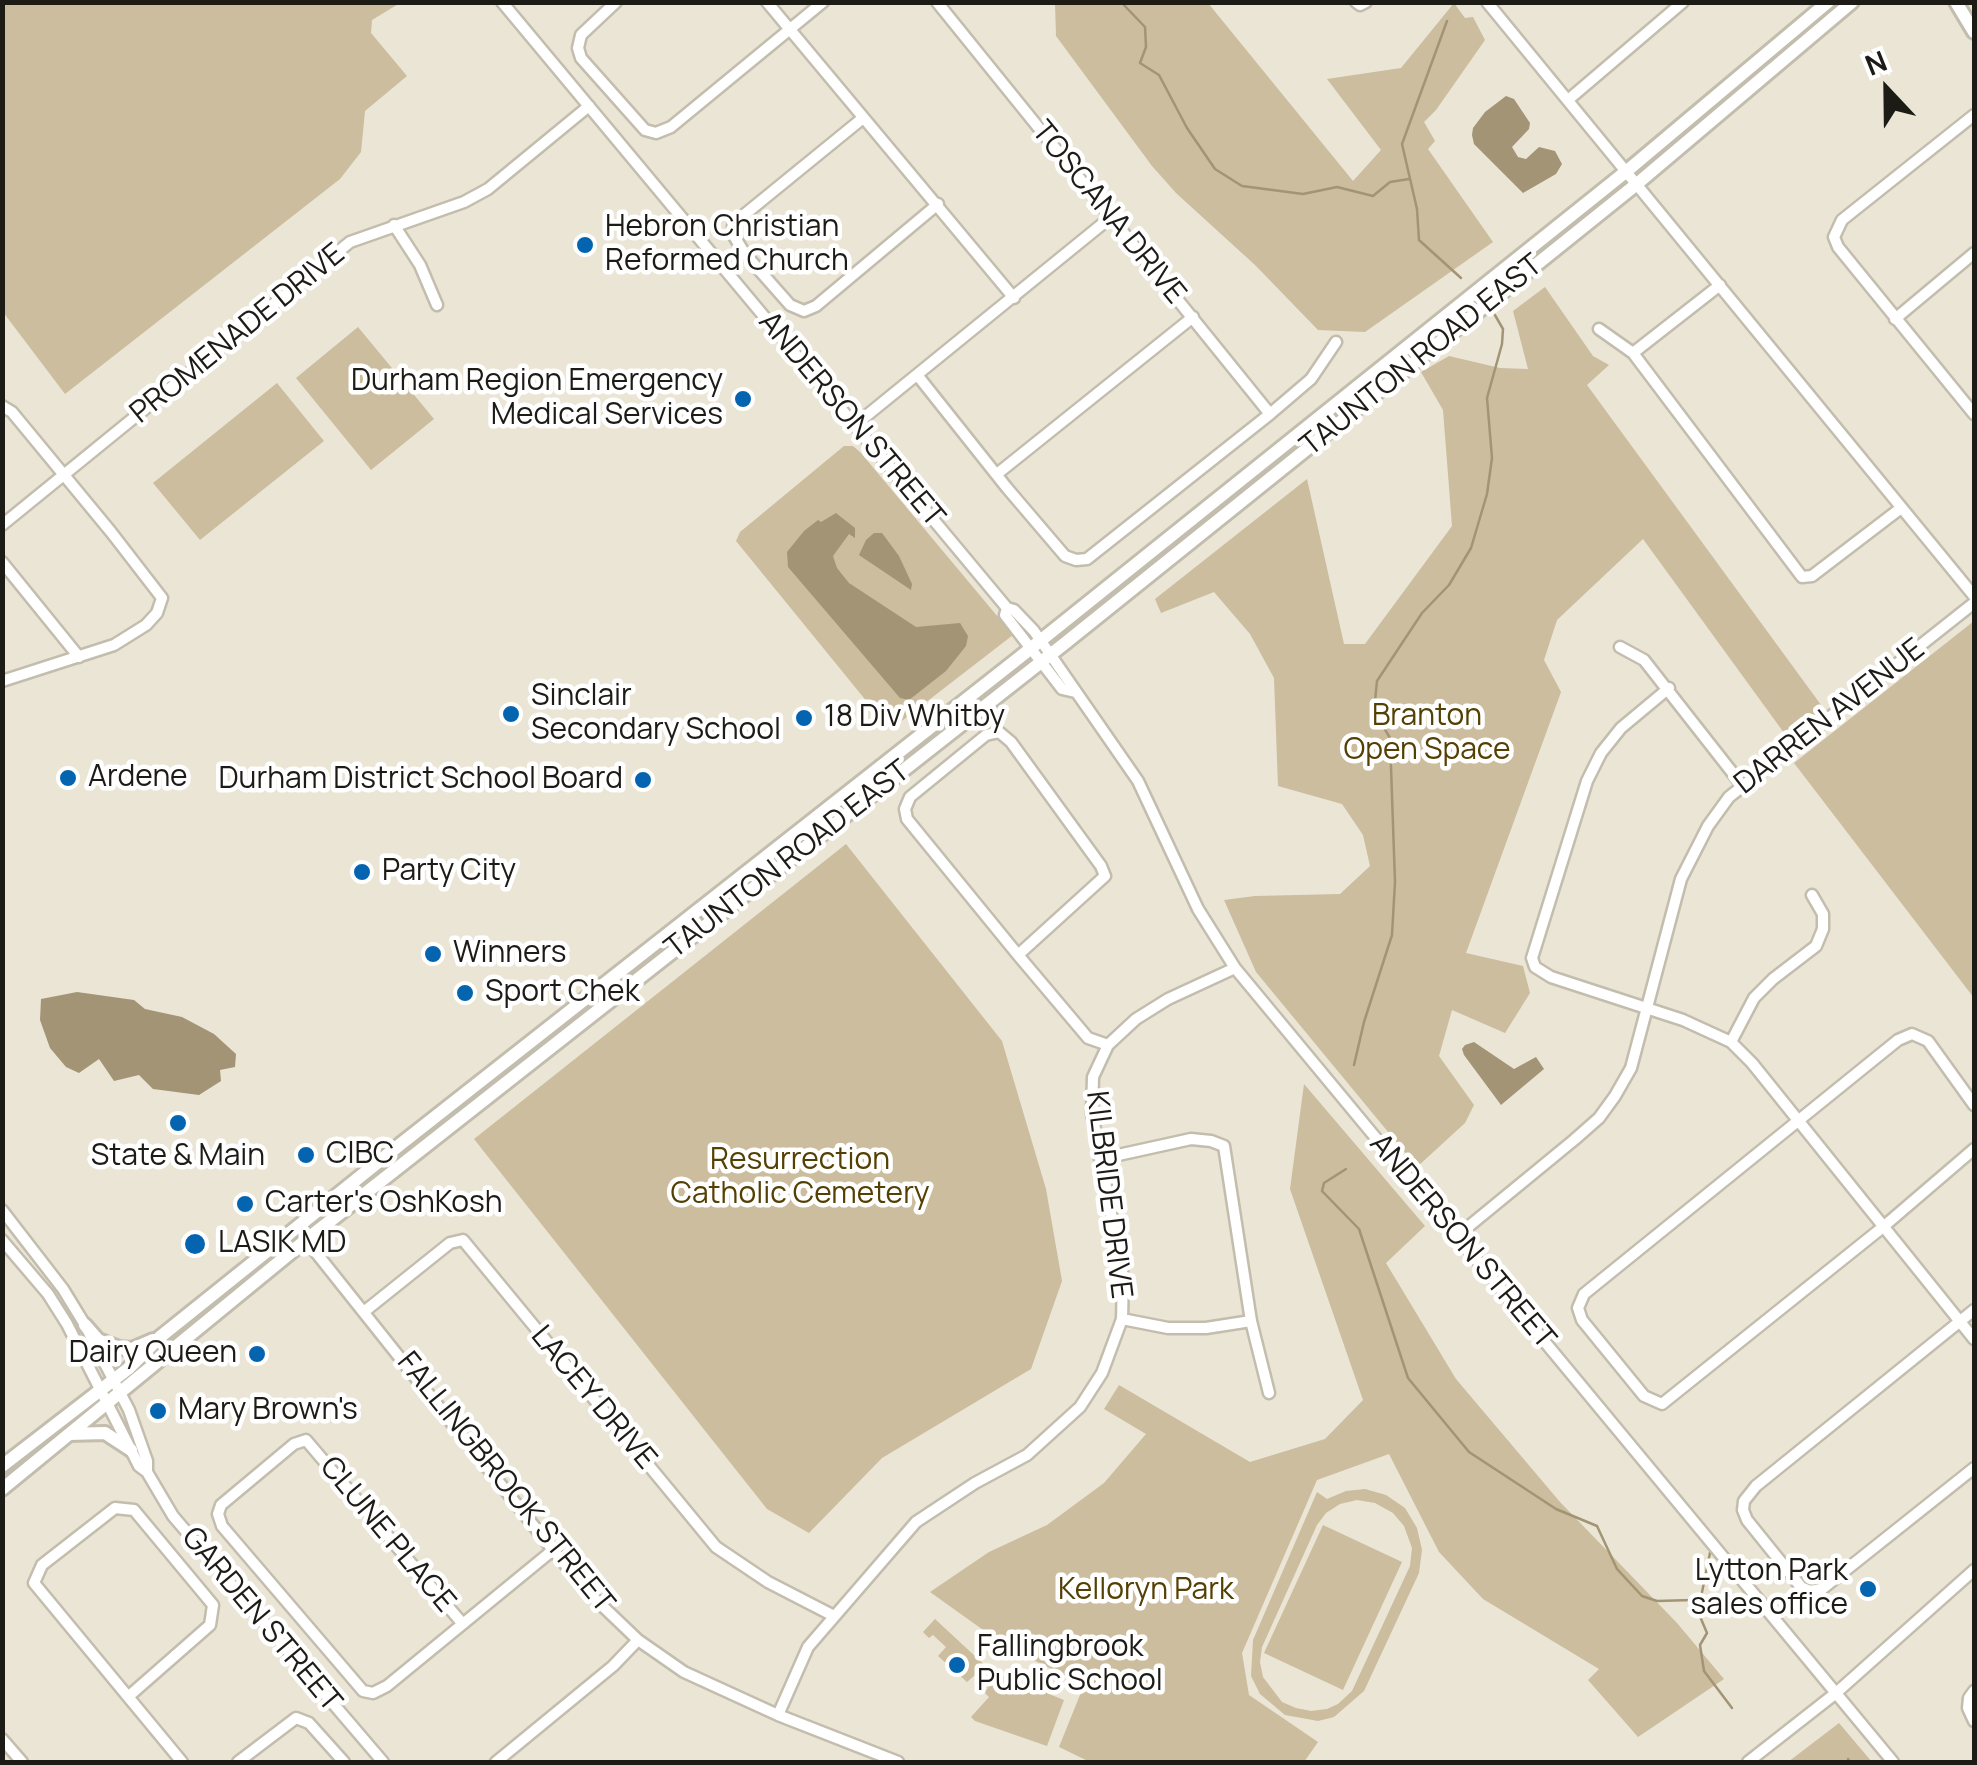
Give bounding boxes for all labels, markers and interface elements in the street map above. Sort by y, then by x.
north arrow [1837,40,1937,140]
text: N [1859,41,1892,84]
street label: TOSCANA DRIVE [1023,114,1193,312]
place label: Hebron Christian Reformed Church [605,210,849,280]
marker: Hebron Christian Reformed Church [574,234,596,256]
street label: PROMENADE DRIVE [124,237,352,431]
street label: TAUNTON ROAD EAST [1294,247,1550,465]
street label: ANDERSON STREET [750,305,952,535]
place label: Durham Region Emergency Medical Services [351,364,723,434]
marker: Durham Region Emergency Medical Services [732,388,754,410]
street label: DARREN AVENUE [1728,632,1932,802]
place label: Sinclair Secondary School [531,679,781,750]
park label: Branton Open Space [1344,699,1510,770]
place label: 18 Div Whitby [824,700,1005,736]
marker: Sinclair Secondary School [500,703,522,725]
marker: 18 Div Whitby [793,707,815,729]
street label: TAUNTON ROAD EAST [659,753,917,967]
place label: Ardene [88,760,188,796]
place label: Durham District School Board [218,762,623,798]
marker: Ardene [57,767,79,789]
marker: Durham District School Board [632,769,654,791]
place label: Party City [382,854,516,890]
marker: Party City [351,861,373,883]
place label: Winners [453,936,567,972]
marker: Winners [422,943,444,965]
place label: Sport Chek [485,975,640,1011]
marker: Sport Chek [454,982,476,1004]
street label: KILBRIDE DRIVE [1077,1089,1139,1301]
marker: State & Main [167,1112,189,1134]
street label: ANDERSON STREET [1361,1127,1563,1357]
place label: CIBC [326,1137,394,1173]
place label: State & Main [91,1139,265,1175]
park label: Resurrection Catholic Cemetery [670,1143,930,1214]
marker: CIBC [295,1144,317,1166]
place label: Carter's OshKosh [265,1186,503,1222]
marker: Carter's OshKosh [234,1193,256,1215]
place label: LASIK MD [218,1226,346,1262]
marker: LASIK MD [182,1231,208,1257]
street label: LACEY DRIVE [523,1319,663,1477]
place label: Dairy Queen [69,1336,237,1372]
marker: Dairy Queen [246,1343,268,1365]
street label: FALLINGBROOK STREET [389,1345,621,1621]
place label: Mary Brown's [178,1393,358,1429]
marker: Mary Brown's [147,1400,169,1422]
street label: CLUNE PLACE [312,1450,462,1620]
street label: GARDEN STREET [173,1520,349,1720]
place label: Lytton Park sales office [1691,1554,1848,1624]
park label: Kelloryn Park [1058,1573,1234,1609]
marker: Lytton Park sales office [1857,1578,1879,1600]
place label: Fallingbrook Public School [977,1630,1163,1700]
marker: Fallingbrook Public School [946,1654,968,1676]

